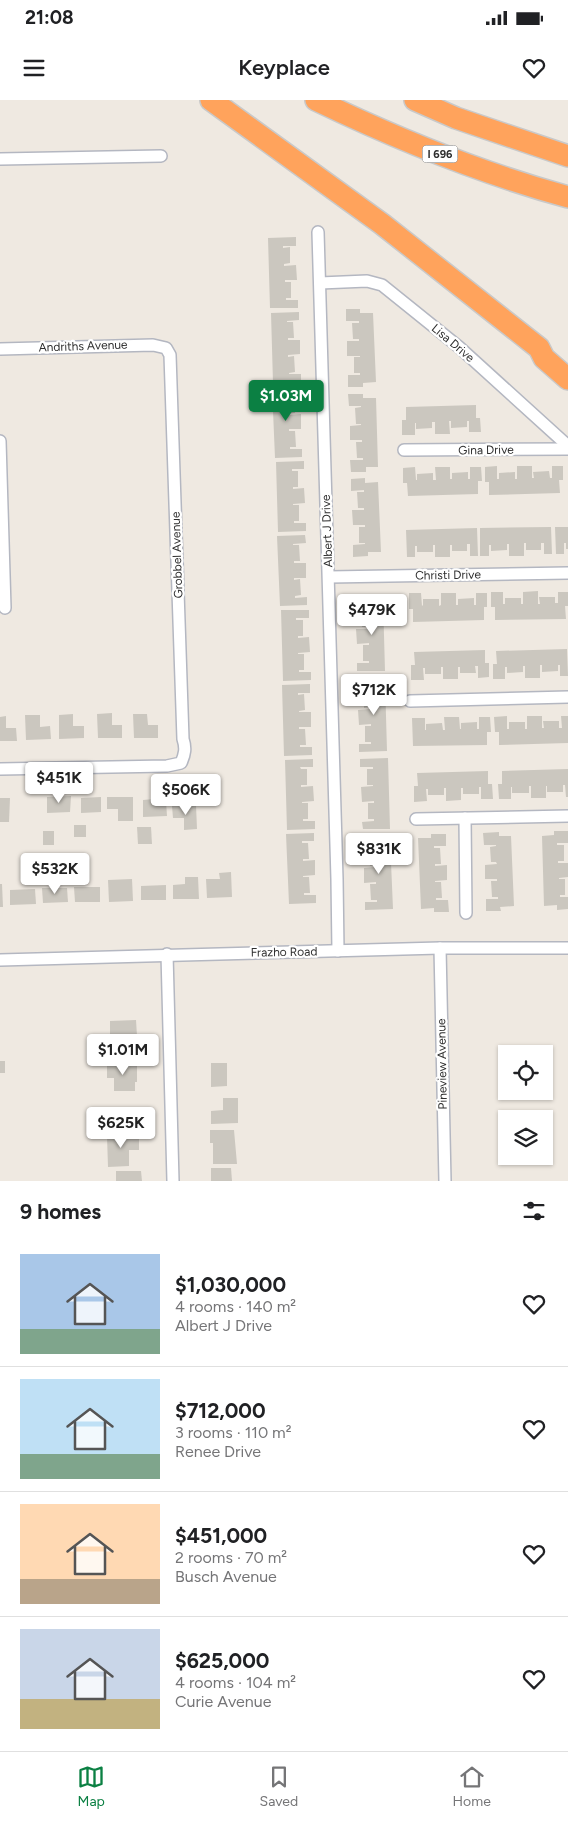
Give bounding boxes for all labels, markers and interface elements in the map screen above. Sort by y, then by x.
text: 21:08 [25,6,74,29]
icon: menu [20,54,48,82]
text: Keyplace [238,54,330,81]
icon: heart [520,54,548,82]
road number: I 696 [422,146,458,162]
street label: Lisa Drive [429,321,478,365]
street label: Andriths Avenue [38,337,128,355]
pin: $1.03M [245,380,327,422]
text: $1.03M [260,386,312,405]
street label: Gina Drive [458,443,514,457]
street label: Albert J Drive [319,494,335,568]
street label: Grobbel Avenue [168,511,186,599]
street label: Christi Drive [415,567,481,583]
pin: $479K [337,594,407,636]
text: $479K [348,600,396,619]
pin: $712K [339,674,409,716]
text: $712K [352,680,396,699]
pin: $451K [24,762,94,804]
text: $451K [36,768,82,787]
pin: $506K [151,774,221,816]
text: $506K [162,780,210,799]
pin: $831K [344,832,414,875]
text: $831K [357,839,401,858]
pin: $532K [20,852,90,895]
text: $532K [32,859,78,878]
street label: Frazho Road [251,944,317,960]
street label: Pineview Avenue [434,1018,450,1110]
pin: $1.01M [82,1034,164,1076]
text: $1.01M [98,1040,148,1059]
map controls [498,1045,553,1165]
button: locate [498,1045,553,1100]
pin: $625K [86,1106,156,1149]
button: layers [498,1110,553,1165]
text: $625K [97,1113,145,1132]
icon: filters [520,1197,548,1225]
text: 9 homes [20,1199,101,1224]
text: $1,030,000 [175,1272,286,1297]
icon: home [60,1274,120,1334]
icon: heart [520,1290,548,1318]
text: 4 rooms · 140 m² [175,1297,296,1316]
text: Albert J Drive [175,1316,272,1335]
text: $712,000 [175,1398,266,1423]
icon: home [60,1399,120,1459]
icon: heart [520,1415,548,1443]
text: 3 rooms · 110 m² [175,1423,291,1442]
text: Renee Drive [175,1442,261,1461]
text: $451,000 [175,1523,267,1548]
icon: home [60,1524,120,1584]
icon: heart [520,1540,548,1568]
text: 2 rooms · 70 m² [175,1548,287,1567]
text: Busch Avenue [175,1567,277,1586]
text: $625,000 [175,1648,269,1673]
icon: home [60,1649,120,1709]
icon: heart [520,1665,548,1693]
text: 4 rooms · 104 m² [175,1673,296,1692]
text: Curie Avenue [175,1692,271,1711]
tab: Map [77,1763,105,1810]
tab: Saved [260,1763,298,1810]
tab: Home [453,1763,491,1810]

